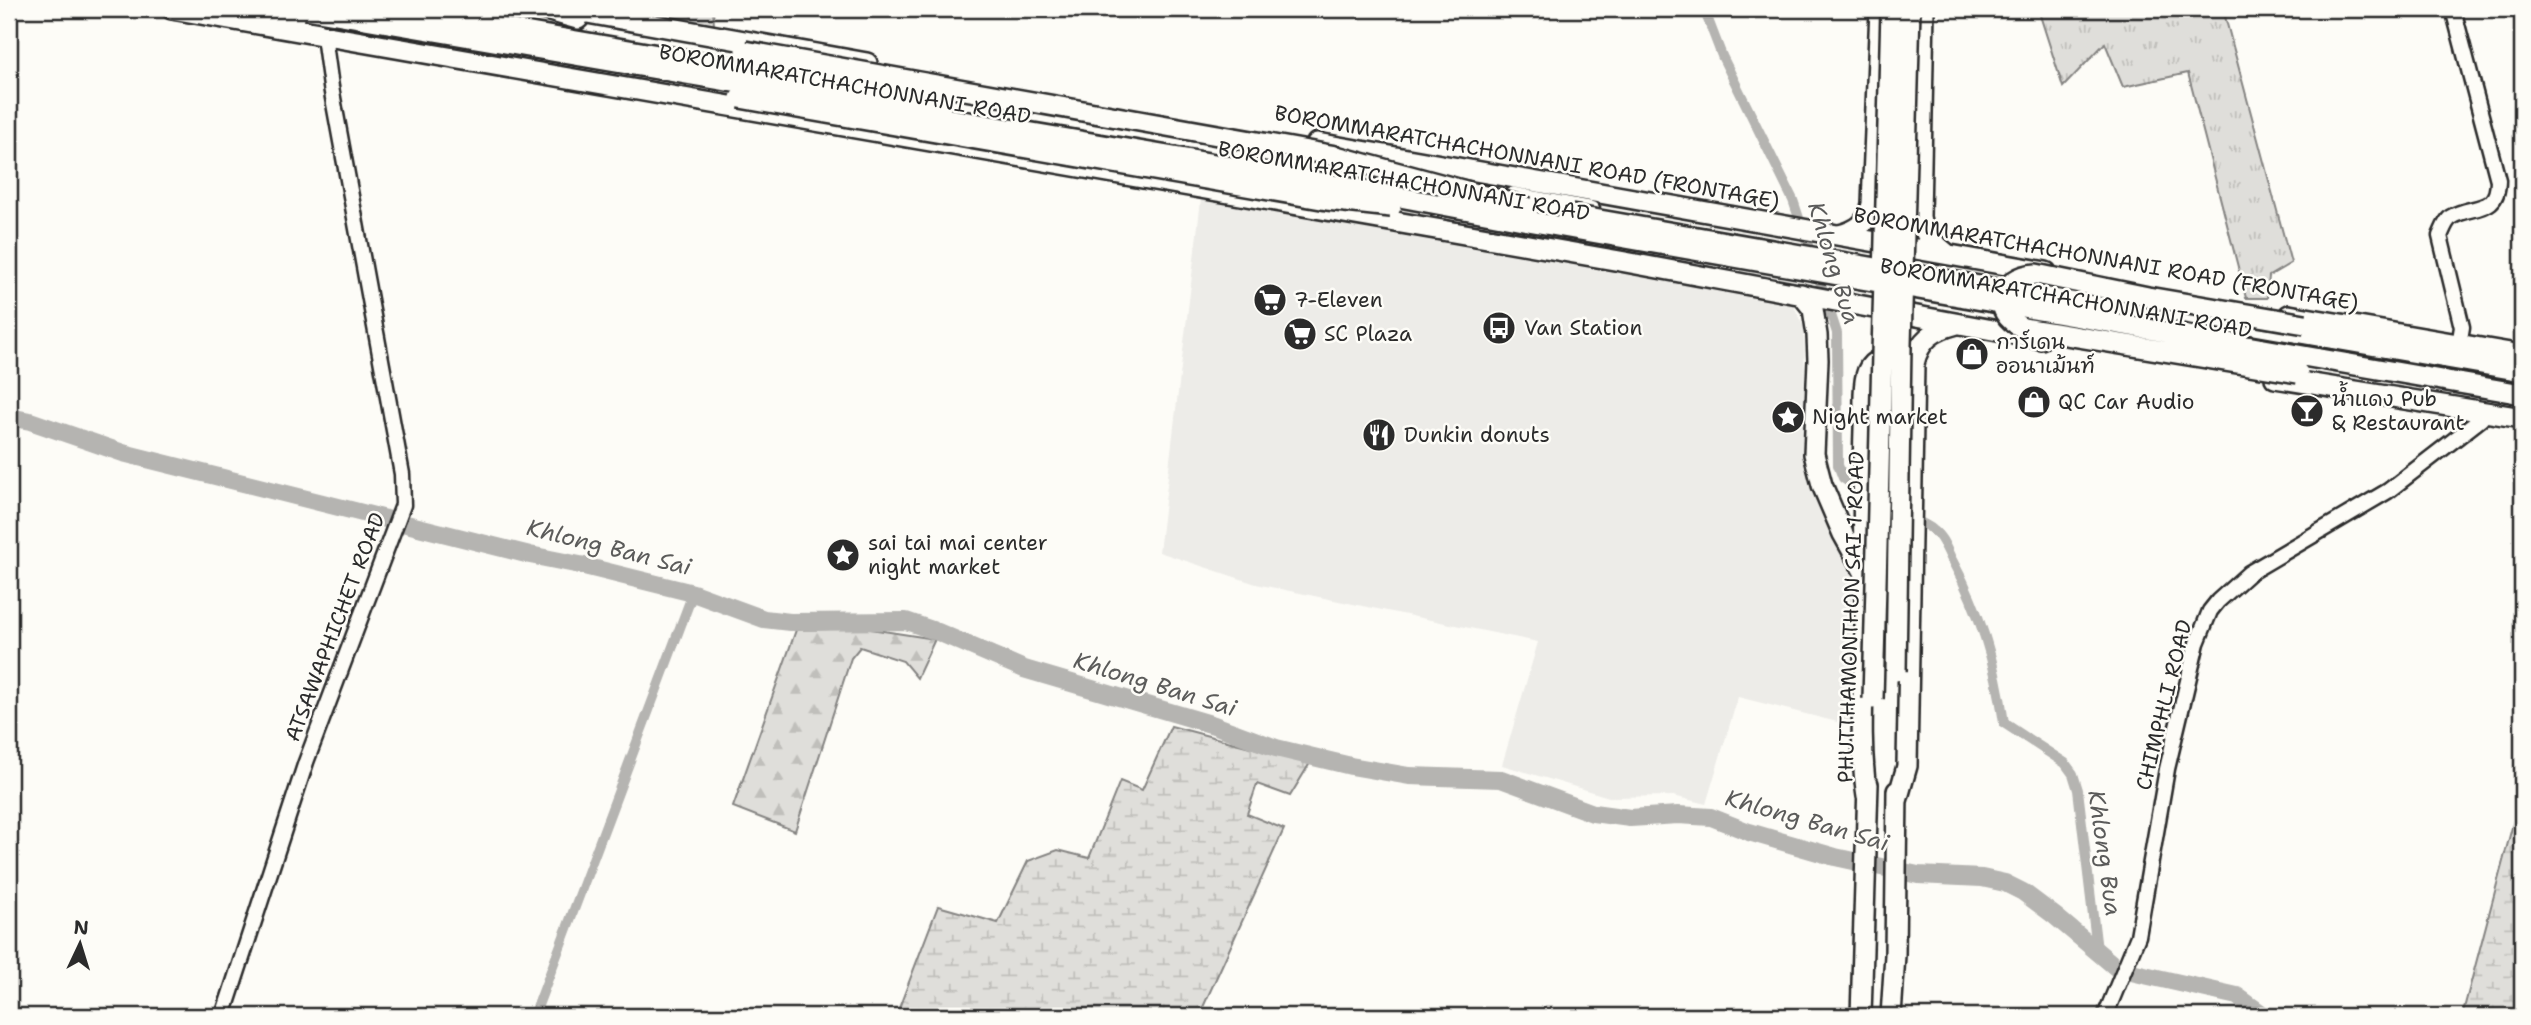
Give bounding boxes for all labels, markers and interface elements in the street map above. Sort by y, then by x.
street label: BOROMMARATCHACHONNANI ROAD [657,37,1033,131]
street label: BOROMMARATCHACHONNANI ROAD (FRONTAGE) [1273,100,1781,214]
street label: BOROMMARATCHACHONNANI ROAD [1216,136,1592,226]
water label: Khlong Bua [1801,198,1867,328]
street label: BOROMMARATCHACHONNANI ROAD (FRONTAGE) [1852,202,2360,316]
street label: BOROMMARATCHACHONNANI ROAD [1878,253,2254,343]
supermarket icon: 7-Eleven [1251,281,1289,319]
place label: 7-Eleven [1294,286,1383,314]
bus stop icon: Van Station [1480,309,1518,347]
place label: Van Station [1524,314,1642,342]
supermarket icon: SC Plaza [1281,315,1319,353]
place label: SC Plaza [1324,320,1412,348]
place label: การ์เดน ออนาเม้นท์ [1996,328,2095,380]
shop icon: การ์เดน ออนาเม้นท์ [1953,335,1991,373]
place label: น้ำแดง Pub & Restaurant [2332,380,2465,437]
shop icon: QC Car Audio [2015,383,2053,421]
place label: QC Car Audio [2058,388,2195,416]
bar icon: น้ำแดง Pub & Restaurant [2288,392,2326,430]
place icon: Night market [1769,398,1807,436]
place label: Night market [1812,403,1948,431]
restaurant icon: Dunkin donuts [1360,416,1398,454]
place label: Dunkin donuts [1404,421,1550,449]
street label: PHUTTHAMONTHON SAI 1 ROAD [1831,451,1871,783]
street label: ATSAWAPHICHET ROAD [278,508,392,746]
water label: Khlong Ban Sai [523,512,695,582]
place label: sai tai mai center night market [868,529,1048,581]
place icon: sai tai mai center night market [824,536,862,574]
street label: CHIMPHLI ROAD [2129,617,2199,793]
water label: Khlong Ban Sai [1070,645,1241,723]
water label: Khlong Ban Sai [1722,782,1893,858]
water label: Khlong Bua [2081,788,2129,918]
north arrow [46,909,116,979]
text: N [73,915,90,941]

